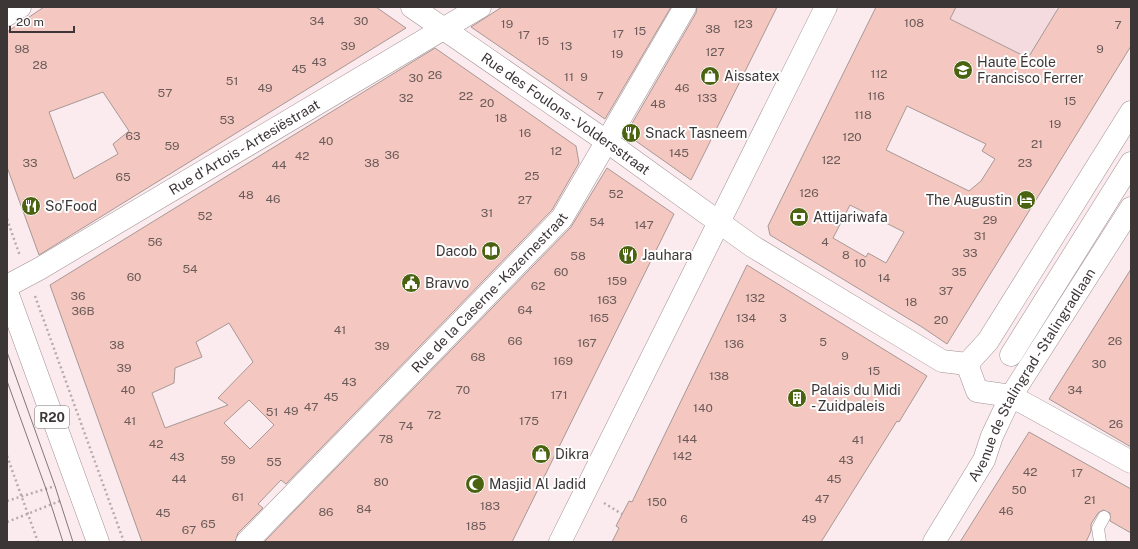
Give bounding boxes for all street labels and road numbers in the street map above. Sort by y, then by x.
street label: Rue des Foulons - Voldersstraat [478,49,653,178]
street label: Rue d'Artois - Artesiëstraat [166,96,323,198]
street label: Rue de la Caserne - Kazernestraat [408,210,571,376]
street label: Avenue de Stalingrad - Stalingradlaan [965,265,1098,484]
road number: R20 [35,406,69,428]

